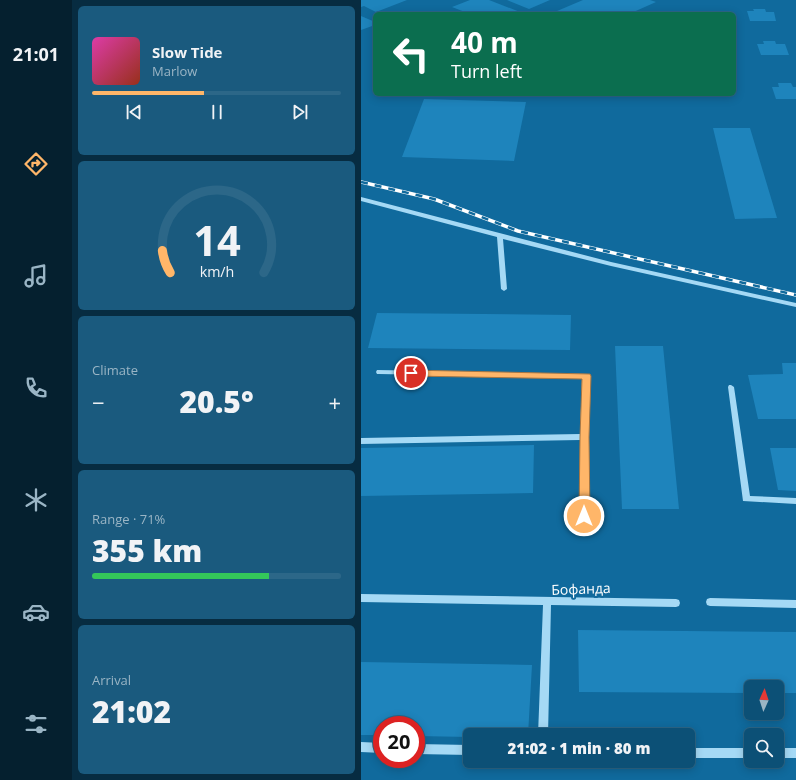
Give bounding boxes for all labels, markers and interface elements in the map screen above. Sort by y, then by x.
text: 40 m [451,23,518,61]
icon: left [385,28,437,80]
text: 21:01 [13,42,59,66]
text: Slow Tide [152,42,222,62]
text: Turn left [451,59,522,83]
text: Marlow [152,62,197,80]
icon: previous [123,101,145,123]
icon: pause [206,101,228,123]
icon: next [289,101,311,123]
icon: directions [22,150,50,178]
text: 14 [193,212,240,268]
icon: music [22,262,50,290]
text: km/h [199,262,234,281]
pin [394,356,428,390]
text: Climate [92,361,138,379]
icon: arrive [400,362,422,384]
icon: phone [22,374,50,402]
text: 20.5° [179,381,254,422]
text: − [92,387,105,417]
text: + [328,387,341,417]
icon: climate [22,486,50,514]
position arrow [563,495,605,537]
text: Range · 71% [92,510,165,528]
text: 355 km [92,530,202,571]
street label: Бофанда [551,578,611,599]
icon: car [22,598,50,626]
text: Arrival [92,671,131,689]
north arrow [744,680,784,720]
map controls [744,680,784,768]
text: 21:02 [92,691,171,732]
icon: filters [22,710,50,738]
speed limit sign: 20 [373,716,425,768]
button: search [744,728,784,768]
text: 21:02 · 1 min · 80 m [508,738,650,758]

